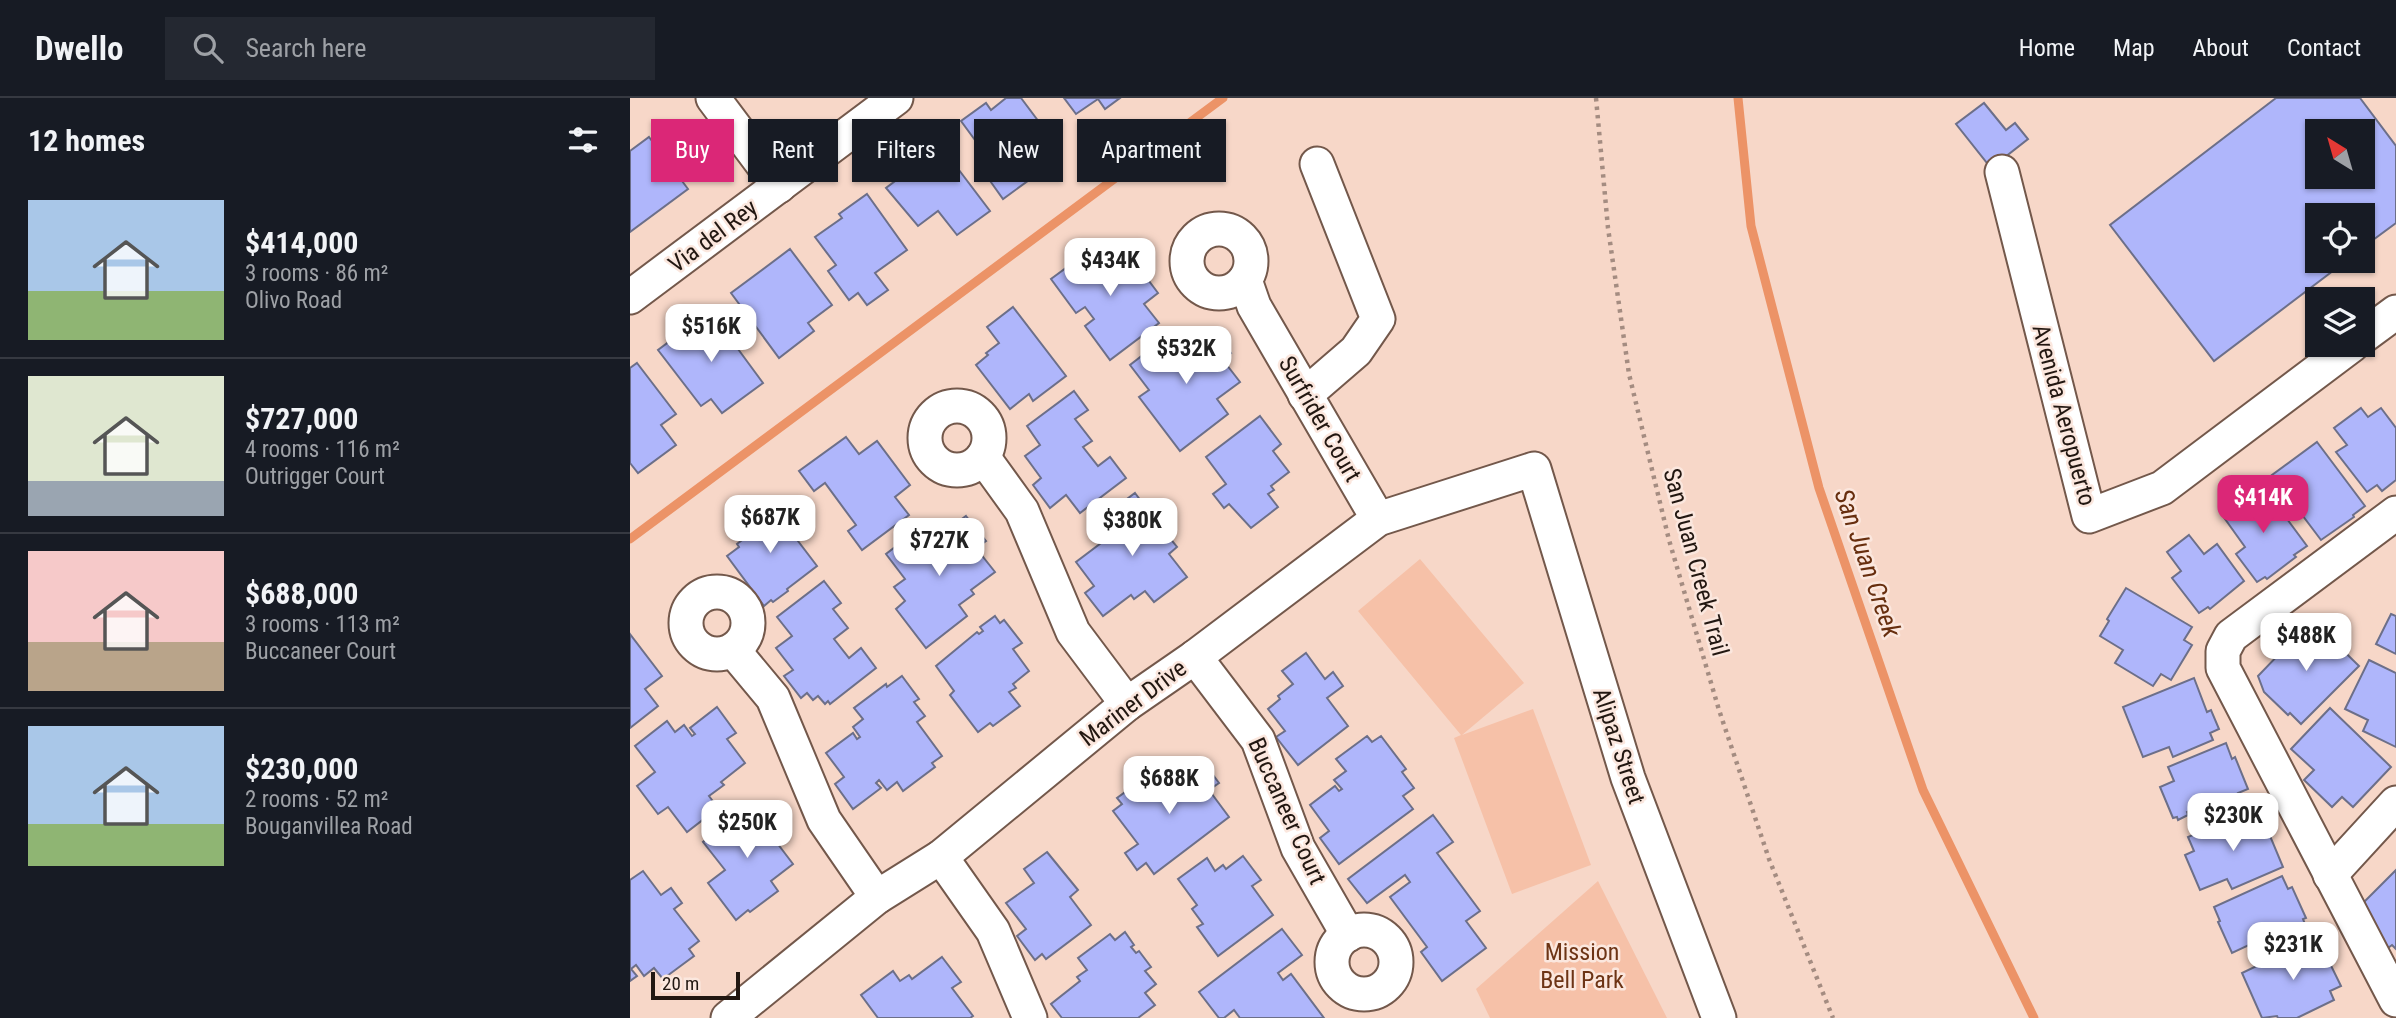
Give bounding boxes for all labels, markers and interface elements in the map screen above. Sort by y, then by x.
search box [165,17,655,80]
text: Dwello [35,29,123,68]
icon: search [189,29,227,67]
text: Search here [245,33,366,63]
text: Home [2019,34,2075,62]
text: Map [2113,34,2155,62]
text: About [2193,34,2249,62]
text: Contact [2287,34,2361,62]
chip: Buy [651,119,734,182]
chip: Rent [748,119,838,182]
chip: Filters [852,119,960,182]
chip: New [974,119,1063,182]
chip: Apartment [1077,119,1226,182]
north arrow [2305,119,2375,189]
map controls [2305,119,2375,357]
icon: filters [564,121,602,159]
text: 12 homes [28,123,145,158]
street label: Via del Rey [663,194,763,278]
button: locate [2305,203,2375,273]
text: $414,000 [245,225,358,260]
icon: home [84,228,168,312]
pin: $434K [1061,238,1159,298]
text: $434K [1080,247,1140,274]
text: 3 rooms · 86 m² [245,260,388,287]
text: Olivo Road [245,287,342,314]
button: layers [2305,287,2375,357]
pin: $516K [662,304,760,364]
text: $516K [681,313,741,340]
street label: Avenida Aeropuerto [2026,321,2102,509]
pin: $532K [1137,327,1235,386]
text: $532K [1156,335,1216,362]
street label: Surfrider Court [1273,351,1367,487]
text: $727,000 [245,401,358,436]
icon: home [84,404,168,488]
text: 4 rooms · 116 m² [245,436,400,463]
text: Outrigger Court [245,463,385,490]
street label: San Juan Creek Trail [1658,465,1734,659]
pin: $414K [2214,476,2312,535]
text: $414K [2233,484,2293,511]
water label: San Juan Creek [1829,485,1908,642]
pin: $687K [721,496,819,555]
pin: $380K [1083,498,1181,558]
text: $687K [740,504,800,531]
text: $380K [1102,507,1162,534]
pin: $727K [890,518,988,578]
text: $727K [909,527,969,554]
text: $688,000 [245,576,358,611]
icon: home [84,579,168,663]
text: 3 rooms · 113 m² [245,611,400,638]
pin: $488K [2257,614,2355,673]
text: $488K [2276,622,2336,649]
text: Buccaneer Court [245,638,396,665]
street label: Mariner Drive [1074,654,1192,752]
street label: Alipaz Street [1587,684,1651,808]
street label: Buccaneer Court [1242,733,1332,889]
text: $230,000 [245,751,358,786]
icon: home [84,754,168,838]
pin: $688K [1120,756,1218,816]
text: $688K [1139,765,1199,792]
text: 2 rooms · 52 m² [245,786,388,813]
pin: $230K [2184,794,2282,853]
pin: $250K [698,800,796,860]
text: $230K [2203,802,2263,829]
text: $250K [717,809,777,836]
text: Bouganvillea Road [245,813,413,840]
pin: $231K [2244,922,2342,982]
text: $231K [2263,931,2323,958]
park label: Mission Bell Park [1540,938,1624,994]
scale bar [651,969,740,1001]
text: 20 m [662,972,699,995]

